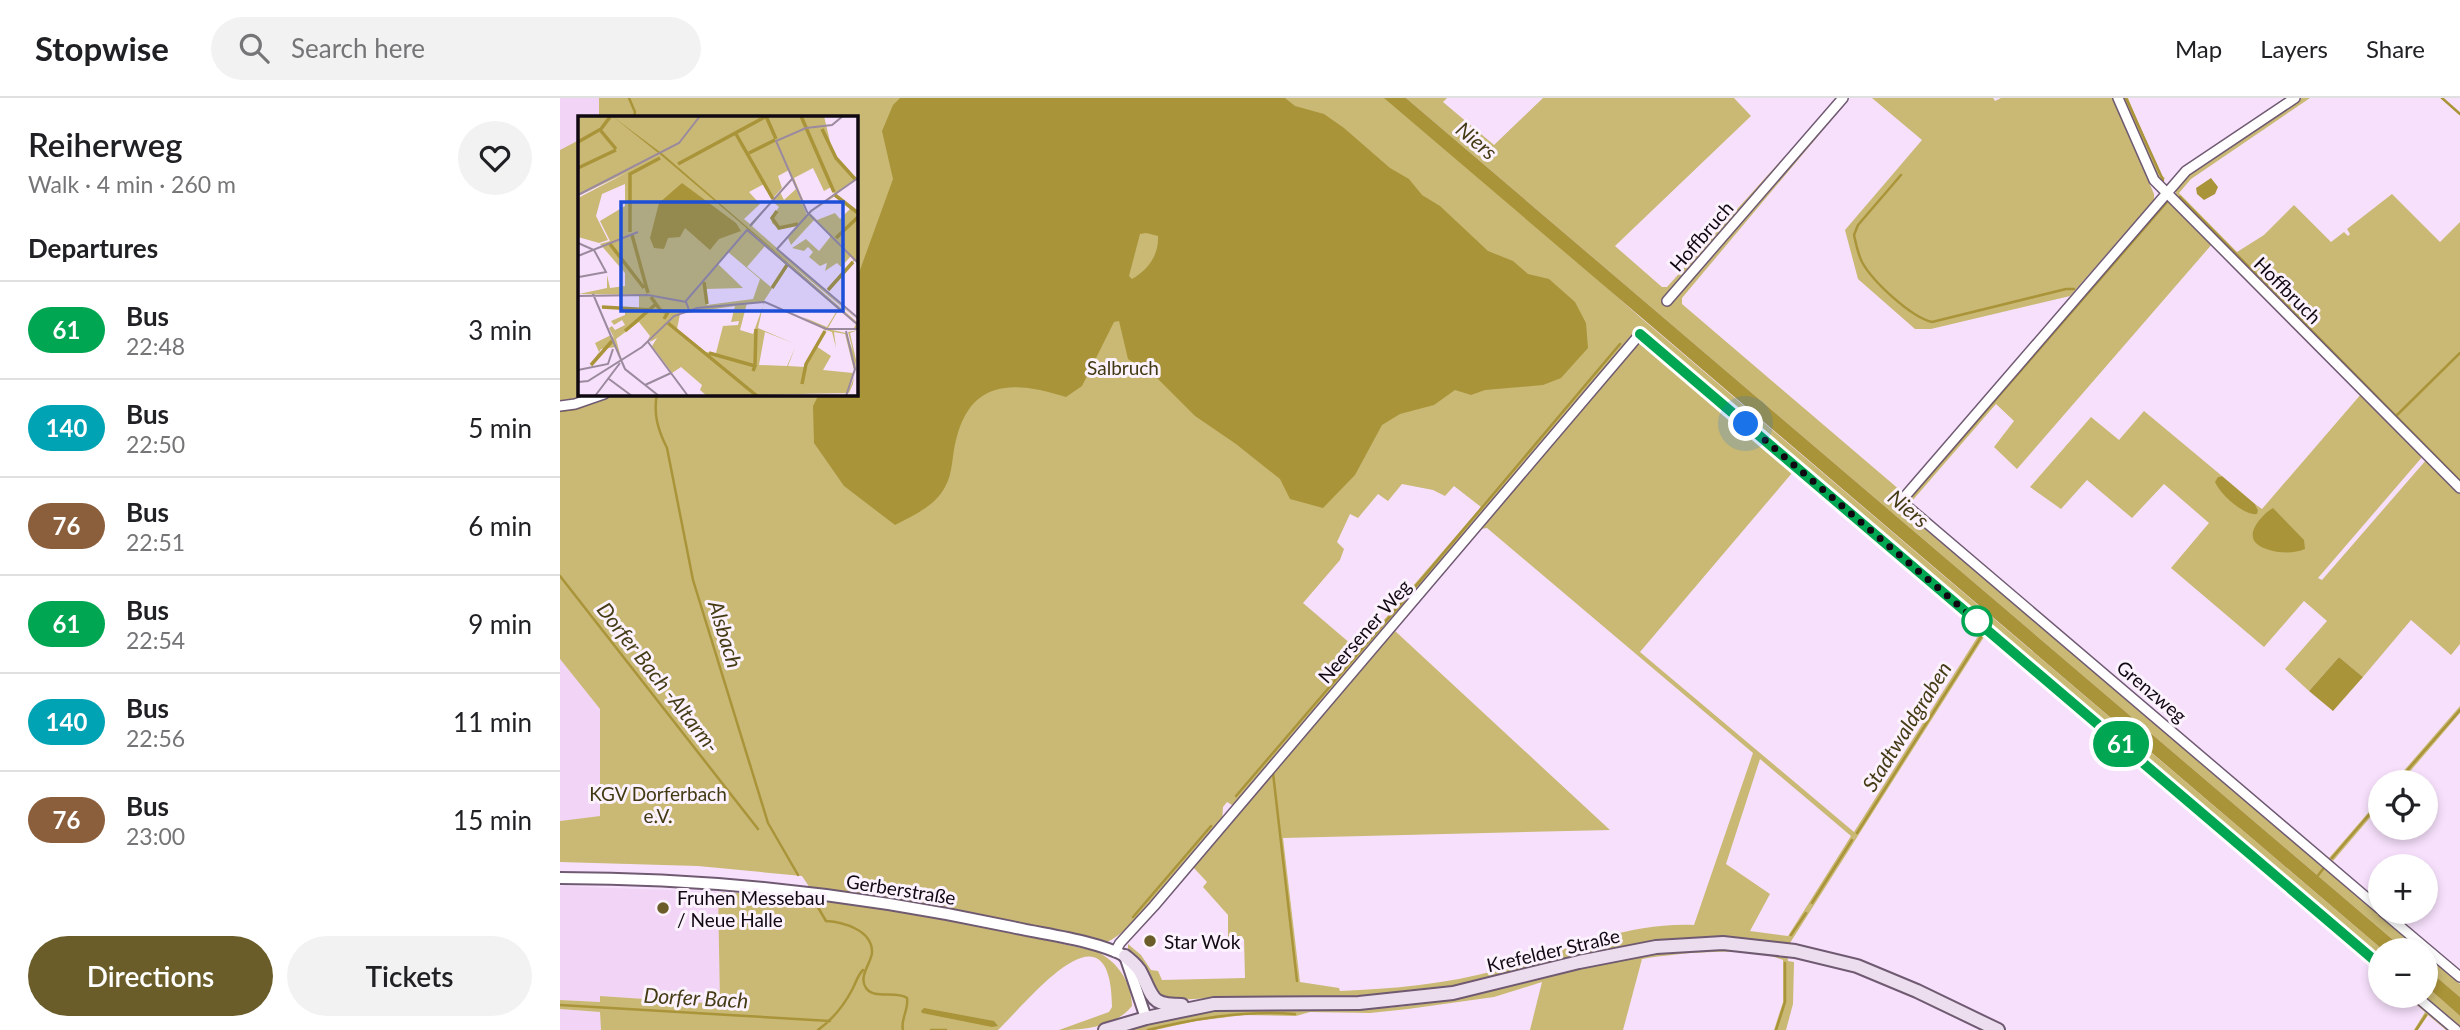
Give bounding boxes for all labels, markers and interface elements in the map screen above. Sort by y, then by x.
search box [211,17,701,80]
text: Stopwise [35,28,169,68]
icon: search [235,29,273,67]
text: Search here [291,32,425,64]
text: Map [2175,34,2222,63]
text: Layers [2260,34,2328,63]
text: Share [2366,34,2425,63]
inset map [578,116,858,396]
water label: Niers [1452,116,1502,164]
button: heart [458,121,532,195]
text: Reiherweg [28,124,183,164]
text: Walk · 4 min · 260 m [28,170,236,198]
street label: Hoffbruch [1664,196,1738,276]
text: Departures [28,232,158,264]
street label: Hoffbruch [2250,252,2326,328]
text: Bus [126,300,169,332]
text: 3 min [468,314,532,346]
text: 61 [53,315,80,344]
text: 22:48 [126,332,185,360]
park label: Salbruch [1087,356,1159,379]
text: Bus [126,398,169,430]
your location [1728,406,1763,441]
text: 5 min [468,412,532,444]
text: 140 [46,413,87,442]
text: 22:50 [126,430,185,458]
water label: Niers [1884,484,1934,532]
text: Bus [126,496,169,528]
text: 6 min [468,510,532,542]
text: 76 [53,511,80,540]
text: 22:51 [126,528,185,556]
street label: Neersener Weg [1313,574,1415,687]
text: Bus [126,594,169,626]
water label: Alsbach [704,596,748,671]
water label: Dorfer Bach -Altarm- [593,597,725,757]
unlabelled marker [1962,606,1992,636]
text: 9 min [468,608,532,640]
text: 61 [53,609,80,638]
text: 22:54 [126,626,185,654]
street label: Grenzweg [2112,655,2192,727]
water label: Stadtwaldgraben [1856,657,1956,795]
text: Bus [126,692,169,724]
text: 11 min [453,706,532,738]
text: 140 [46,707,87,736]
line badge: 61 [2090,721,2152,767]
text: 22:56 [126,724,185,752]
text: 61 [2107,729,2135,758]
map controls [2368,770,2438,1008]
button: locate [2368,770,2438,840]
park label: KGV Dorferbach e.V. [589,782,727,827]
text: Bus [126,790,169,822]
text: 15 min [453,804,532,836]
text: 76 [53,805,80,834]
text: 23:00 [126,822,185,850]
button: + [2368,854,2438,924]
street label: Gerberstraße [845,869,957,909]
place label: Fruhen Messebau / Neue Halle [677,886,825,931]
marker: Fruhen Messebau / Neue Halle [655,900,671,916]
street label: Krefelder Straße [1484,924,1622,976]
place label: Star Wok [1164,930,1241,953]
marker: Star Wok [1142,933,1158,949]
button: Directions [28,936,273,1016]
button: Tickets [287,936,532,1016]
button: − [2368,938,2438,1008]
water label: Dorfer Bach [643,982,749,1012]

